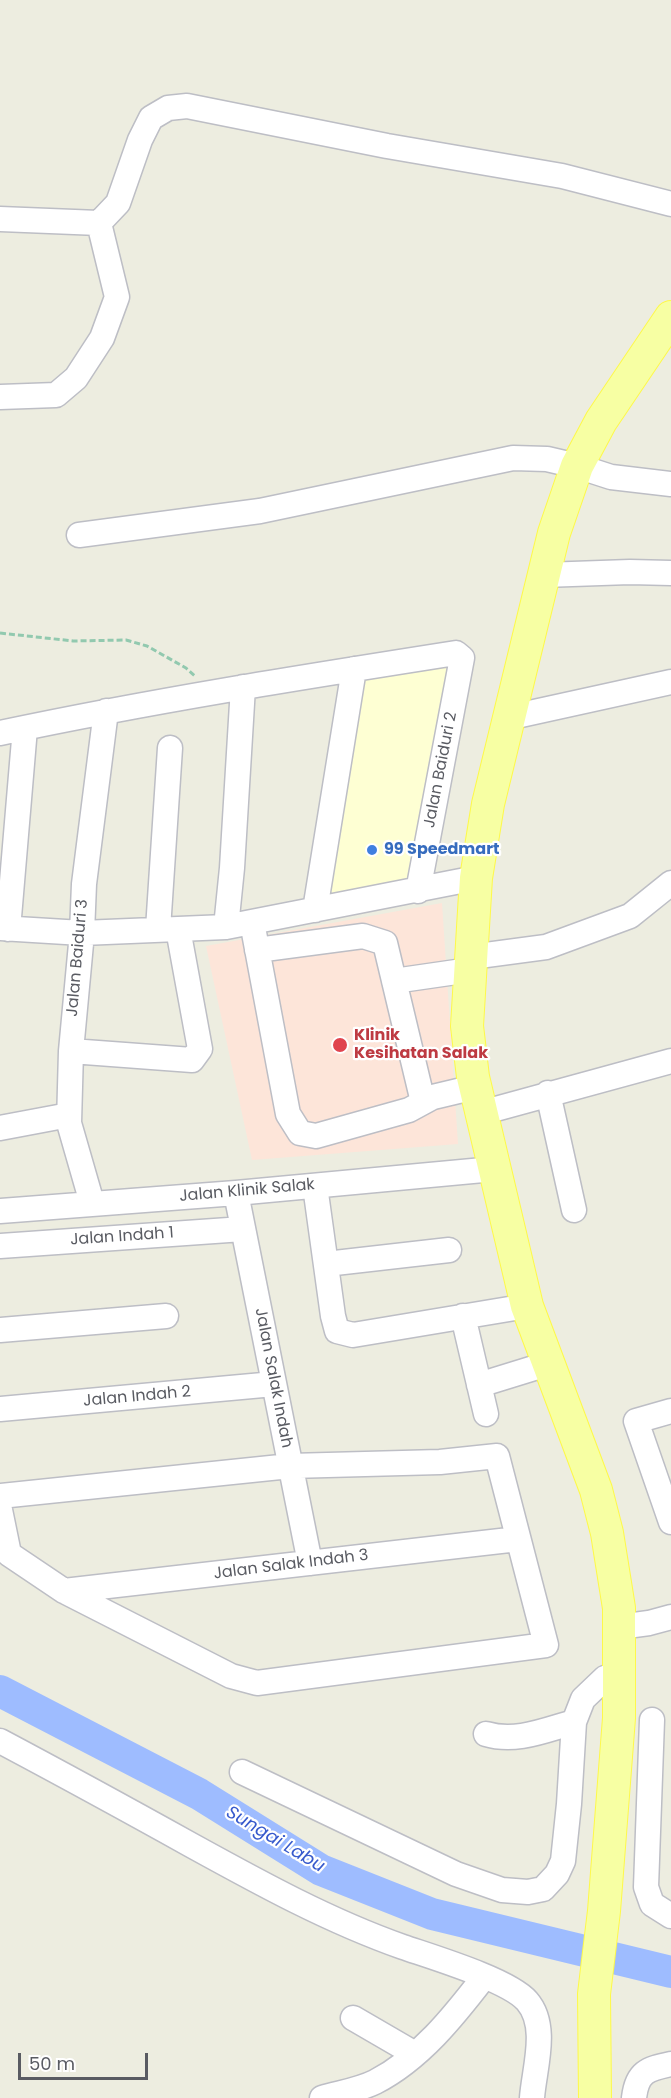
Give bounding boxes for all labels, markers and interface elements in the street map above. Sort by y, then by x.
street label: Jalan Baiduri 2 [420,710,462,830]
place label: 99 Speedmart [384,840,500,860]
marker: 99 Speedmart [365,843,379,857]
street label: Jalan Baiduri 3 [63,898,93,1018]
place label: Klinik Kesihatan Salak [354,1026,488,1064]
marker: Klinik Kesihatan Salak [331,1036,349,1054]
street label: Jalan Klinik Salak [178,1176,316,1206]
street label: Jalan Indah 1 [69,1224,175,1250]
street label: Jalan Salak Indah [250,1306,296,1450]
street label: Jalan Indah 2 [82,1383,192,1411]
street label: Jalan Salak Indah 3 [213,1546,369,1584]
water label: Sungai Labu [222,1802,328,1878]
scale bar [21,2041,152,2079]
text: 50 m [29,2051,75,2076]

